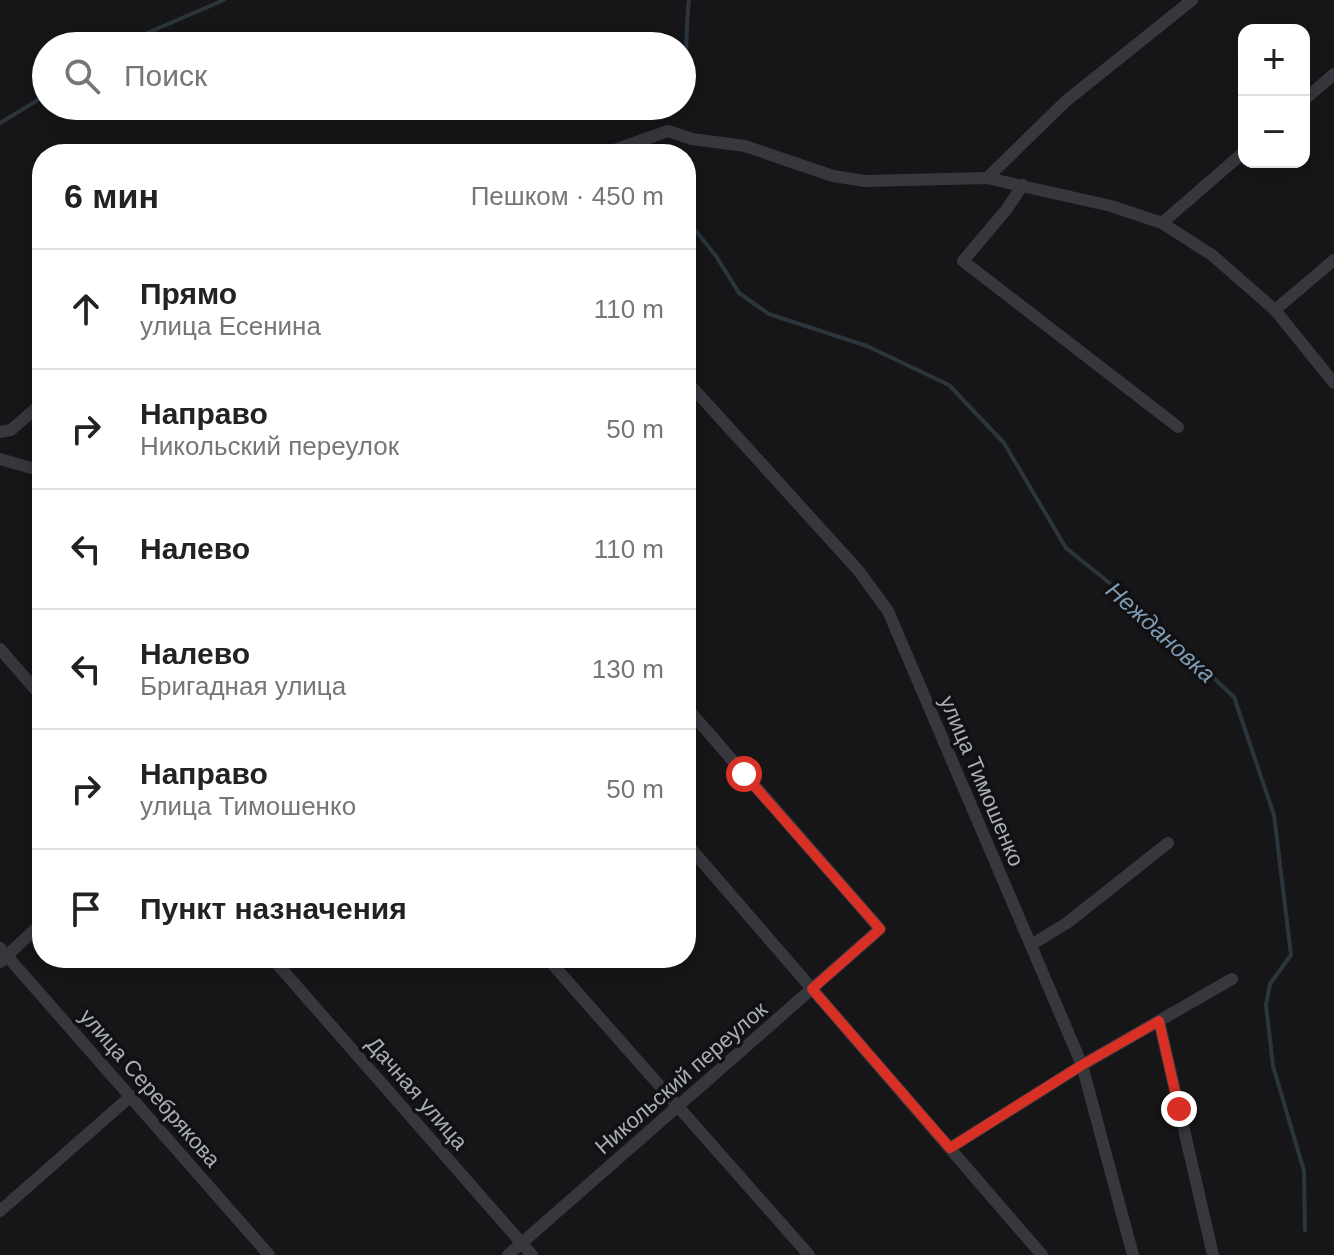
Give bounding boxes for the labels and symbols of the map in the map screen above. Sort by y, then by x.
water label: Неждановка [1101,576,1221,688]
street label: улица Тимошенко [935,692,1029,870]
route start [726,756,762,792]
street label: Никольский переулок [590,996,772,1159]
street label: улица Серебрякова [75,1004,226,1173]
street label: Дачная улица [361,1032,473,1155]
route end [1161,1091,1197,1127]

